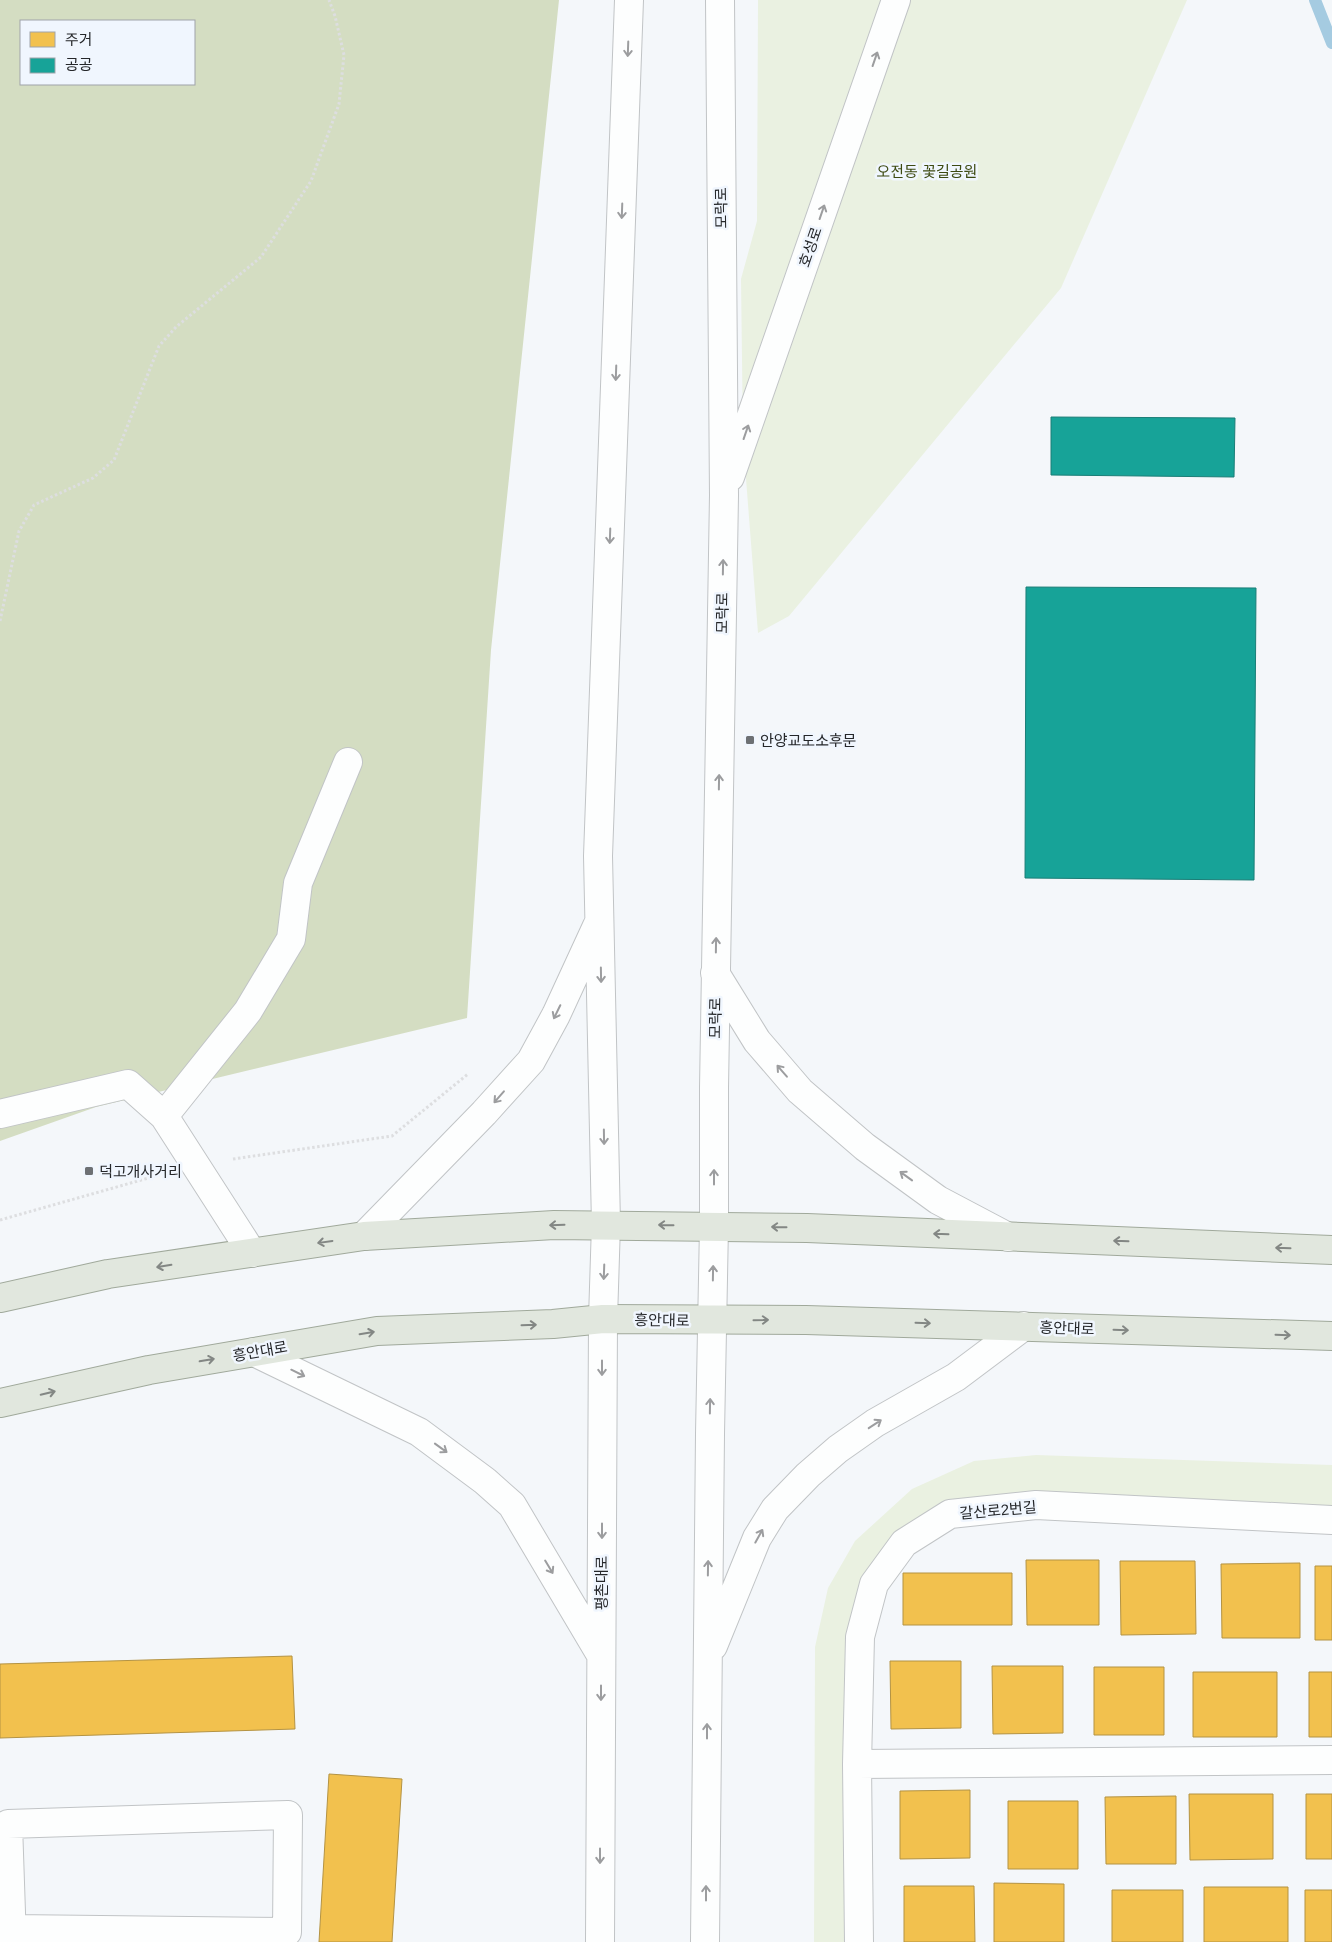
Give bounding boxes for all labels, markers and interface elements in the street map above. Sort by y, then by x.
legend [20,20,195,85]
text: 주거 [65,31,93,48]
one-way arrow [623,40,632,56]
one-way arrow [871,51,881,67]
text: 공공 [65,56,93,73]
park label: 오전동 꽃길공원 [877,163,977,180]
street label: 모락로 [712,187,730,229]
one-way arrow [617,203,626,219]
one-way arrow [818,205,827,221]
street label: 호성로 [795,225,825,269]
one-way arrow [611,365,620,381]
one-way arrow [742,425,751,440]
one-way arrow [605,528,614,544]
one-way arrow [718,559,728,576]
street label: 모락로 [713,592,731,634]
place label: 안양교도소후문 [760,732,857,749]
marker: 안양교도소후문 [744,734,756,746]
one-way arrow [714,774,724,790]
one-way arrow [711,937,721,953]
one-way arrow [596,966,606,983]
street label: 모락로 [706,997,724,1039]
one-way arrow [552,1004,561,1019]
one-way arrow [777,1065,788,1078]
one-way arrow [493,1091,504,1104]
one-way arrow [599,1129,609,1145]
place label: 덕고개사거리 [99,1163,182,1180]
marker: 덕고개사거리 [83,1165,95,1177]
one-way arrow [709,1169,719,1186]
one-way arrow [899,1171,913,1182]
one-way arrow [549,1220,566,1230]
one-way arrow [658,1220,674,1230]
one-way arrow [771,1223,787,1232]
one-way arrow [933,1229,949,1238]
one-way arrow [318,1237,334,1247]
one-way arrow [1113,1237,1129,1246]
one-way arrow [1276,1243,1292,1252]
one-way arrow [157,1261,173,1271]
one-way arrow [599,1264,609,1280]
one-way arrow [708,1265,718,1282]
street label: 흥안대로 [634,1311,690,1329]
one-way arrow [752,1315,769,1325]
one-way arrow [915,1319,931,1328]
street label: 흥안대로 [1039,1319,1095,1337]
one-way arrow [520,1320,537,1330]
one-way arrow [1112,1325,1128,1334]
one-way arrow [359,1328,375,1338]
one-way arrow [1274,1330,1291,1340]
street label: 흥안대로 [231,1338,289,1364]
one-way arrow [198,1355,214,1365]
one-way arrow [597,1360,607,1376]
one-way arrow [290,1369,305,1378]
one-way arrow [39,1388,55,1397]
one-way arrow [705,1398,715,1414]
one-way arrow [867,1418,881,1428]
one-way arrow [434,1443,448,1453]
street label: 갈산로2번길 [959,1498,1037,1522]
one-way arrow [597,1522,607,1538]
one-way arrow [754,1528,764,1543]
street label: 평촌대로 [593,1555,610,1611]
one-way arrow [544,1559,554,1573]
one-way arrow [703,1561,713,1577]
one-way arrow [596,1684,606,1701]
one-way arrow [702,1723,712,1740]
one-way arrow [595,1847,605,1863]
one-way arrow [701,1886,710,1902]

